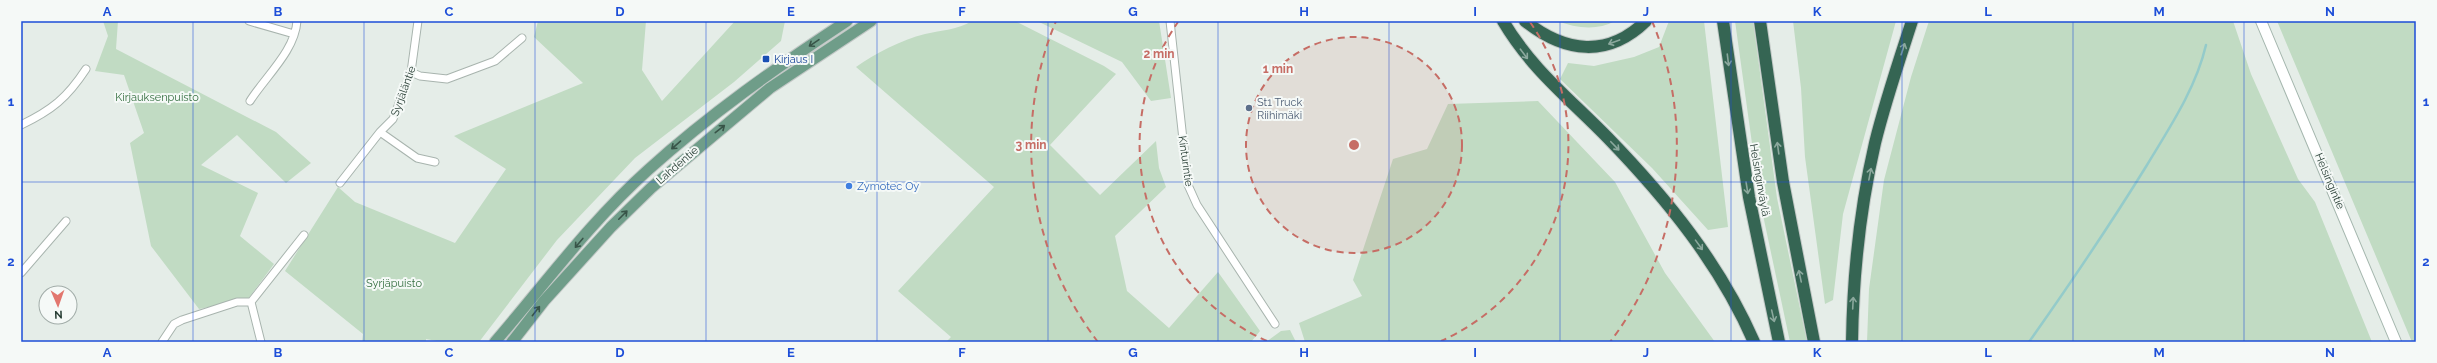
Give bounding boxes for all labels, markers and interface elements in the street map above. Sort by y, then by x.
text: A [103,4,112,19]
text: B [274,4,283,19]
text: C [445,4,454,19]
text: D [615,4,625,19]
text: E [787,4,795,19]
text: F [958,4,966,19]
text: G [1128,4,1138,19]
text: H [1299,4,1309,19]
text: I [1473,4,1477,19]
text: J [1643,4,1649,19]
text: K [1813,4,1822,19]
text: L [1984,4,1992,19]
text: M [2153,4,2165,19]
text: N [2325,4,2335,19]
one-way arrow [808,39,820,47]
one-way arrow [1608,39,1620,47]
one-way arrow [1900,42,1907,55]
text: 2 min [1143,47,1175,61]
one-way arrow [1520,48,1528,59]
place label: Kirjaus I [774,53,813,66]
one-way arrow [1724,53,1732,66]
marker: Kirjaus I [761,54,771,64]
text: 1 min [1263,62,1293,76]
street label: Syrjäläntie [388,64,419,118]
park label: Kirjauksenpuisto [115,91,199,104]
text: 1 [8,94,15,109]
text: 1 [2423,94,2430,109]
place label: St1 Truck Riihimäki [1257,96,1303,122]
marker: St1 Truck Riihimäki [1244,103,1254,113]
one-way arrow [715,124,726,133]
street label: Kinturintie [1176,135,1196,188]
text: 3 min [1015,138,1047,152]
centre of rings [1347,138,1361,152]
one-way arrow [671,141,682,150]
one-way arrow [1611,141,1620,151]
one-way arrow [1774,142,1782,155]
street label: Lahdentie [654,143,701,187]
street label: Helsinginväylä [1747,143,1772,217]
street label: Helsingintie [2312,151,2347,212]
one-way arrow [1866,168,1874,181]
place label: Zymotec Oy [857,180,919,193]
marker: Zymotec Oy [844,181,854,191]
one-way arrow [1743,181,1751,194]
one-way arrow [618,210,628,220]
one-way arrow [575,238,584,248]
one-way arrow [1695,240,1703,251]
text: 2 [7,254,15,269]
text: 2 [2422,254,2430,269]
one-way arrow [1796,270,1804,283]
park label: Syrjäpuisto [366,277,422,290]
north arrow [38,285,78,325]
one-way arrow [1850,297,1857,310]
one-way arrow [532,306,540,317]
text: N [54,308,63,321]
one-way arrow [1770,309,1777,322]
text: A [103,345,112,360]
text: B [274,345,283,360]
text: C [445,345,454,360]
text: D [615,345,625,360]
text: E [787,345,795,360]
text: F [958,345,966,360]
text: G [1128,345,1138,360]
text: H [1299,345,1309,360]
text: I [1473,345,1477,360]
text: J [1643,345,1649,360]
text: K [1813,345,1822,360]
text: L [1984,345,1992,360]
text: M [2153,345,2165,360]
text: N [2325,345,2335,360]

